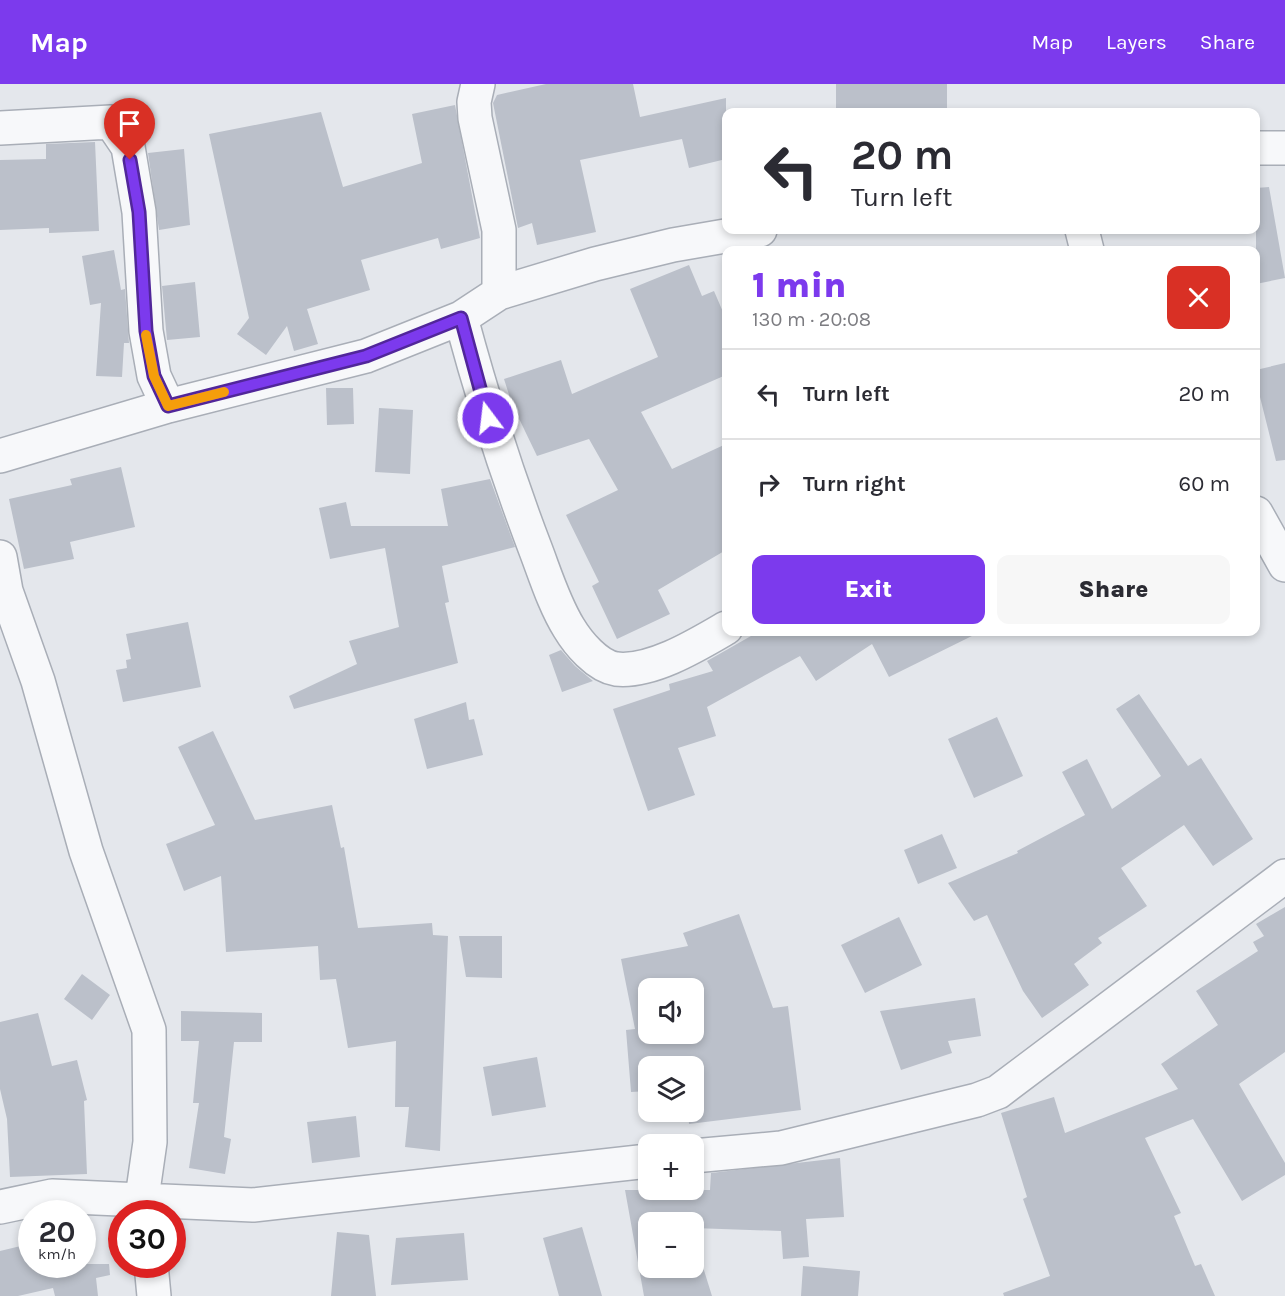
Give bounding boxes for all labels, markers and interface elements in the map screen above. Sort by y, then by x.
text: Map [30,26,88,59]
text: Map [1031,30,1073,54]
text: Layers [1106,30,1167,54]
text: Share [1200,30,1255,54]
pin [104,98,155,160]
icon: arrive [113,107,146,140]
text: 20 m [851,130,953,180]
icon: left [752,132,830,210]
text: Turn left [851,181,952,213]
text: 1 min [752,264,846,306]
button: close [1167,266,1230,329]
text: 130 m · 20:08 [752,308,871,331]
icon: left [752,378,785,411]
text: Turn left [803,381,890,407]
text: 20 m [1178,381,1230,407]
position arrow [456,386,520,450]
icon: right [752,468,785,501]
text: Turn right [803,471,906,497]
text: 60 m [1179,471,1230,497]
button: Exit [752,555,985,624]
button: Share [997,555,1230,624]
map controls [638,978,704,1278]
button: sound [638,978,704,1044]
button: layers [638,1056,704,1122]
button: + [638,1134,704,1200]
speed limit sign: 30 [108,1200,186,1278]
button: − [638,1212,704,1278]
text: 20 [38,1214,76,1250]
text: km/h [38,1245,76,1263]

